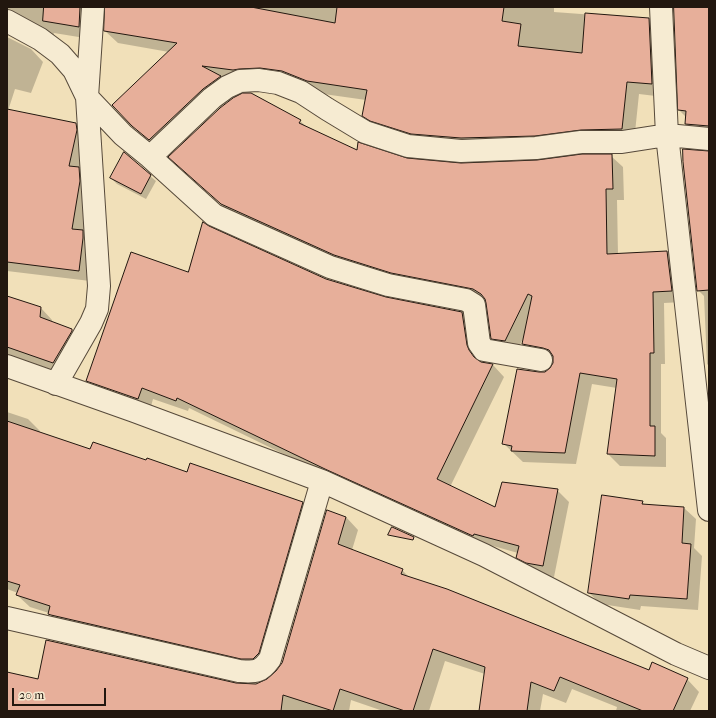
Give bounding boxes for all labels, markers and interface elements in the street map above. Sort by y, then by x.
scale bar [14,680,108,706]
text: 20 m [19,688,44,702]

